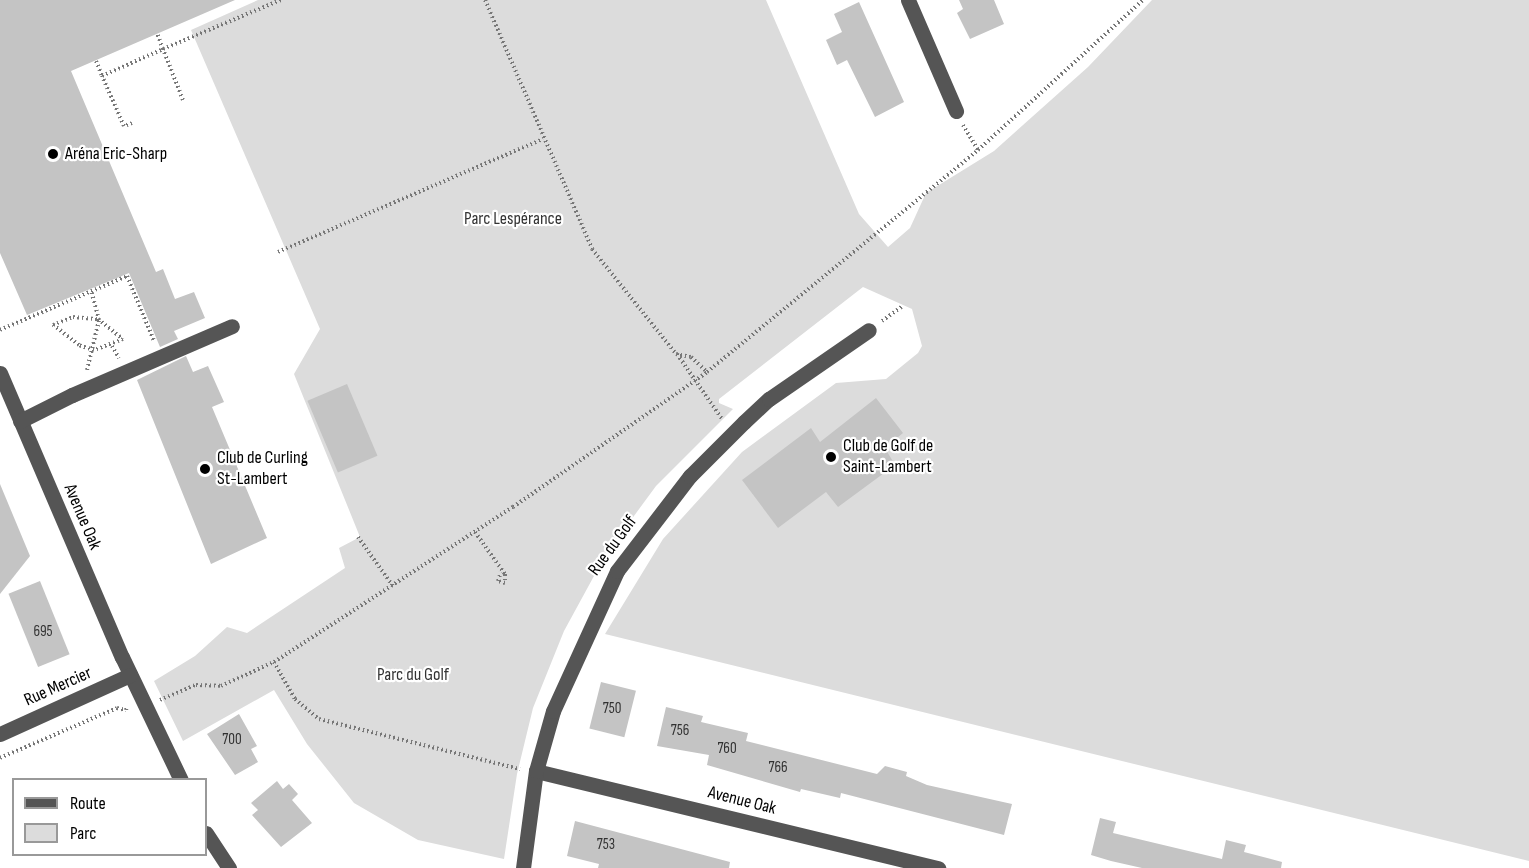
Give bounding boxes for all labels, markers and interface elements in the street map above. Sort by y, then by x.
place label: Aréna Eric-Sharp [65,143,167,165]
marker: Aréna Eric-Sharp [46,147,60,161]
park label: Parc Lespérance [464,208,562,230]
place label: Club de Golf de Saint-Lambert [843,436,933,478]
place label: Club de Curling St-Lambert [217,448,308,490]
marker: Club de Golf de Saint-Lambert [824,450,838,464]
marker: Club de Curling St-Lambert [198,462,212,476]
street label: Avenue Oak [59,481,105,553]
street label: Rue du Golf [584,512,642,580]
house number: 695 [33,623,53,641]
street label: Rue Mercier [21,663,95,711]
park label: Parc du Golf [377,664,449,686]
house number: 750 [603,700,621,718]
house number: 756 [671,722,689,740]
house number: 700 [222,731,242,749]
house number: 760 [717,740,737,758]
house number: 766 [768,759,788,777]
legend [12,778,207,856]
street label: Avenue Oak [706,782,778,820]
text: Route [70,793,106,814]
text: Parc [70,823,96,844]
house number: 753 [597,836,615,854]

